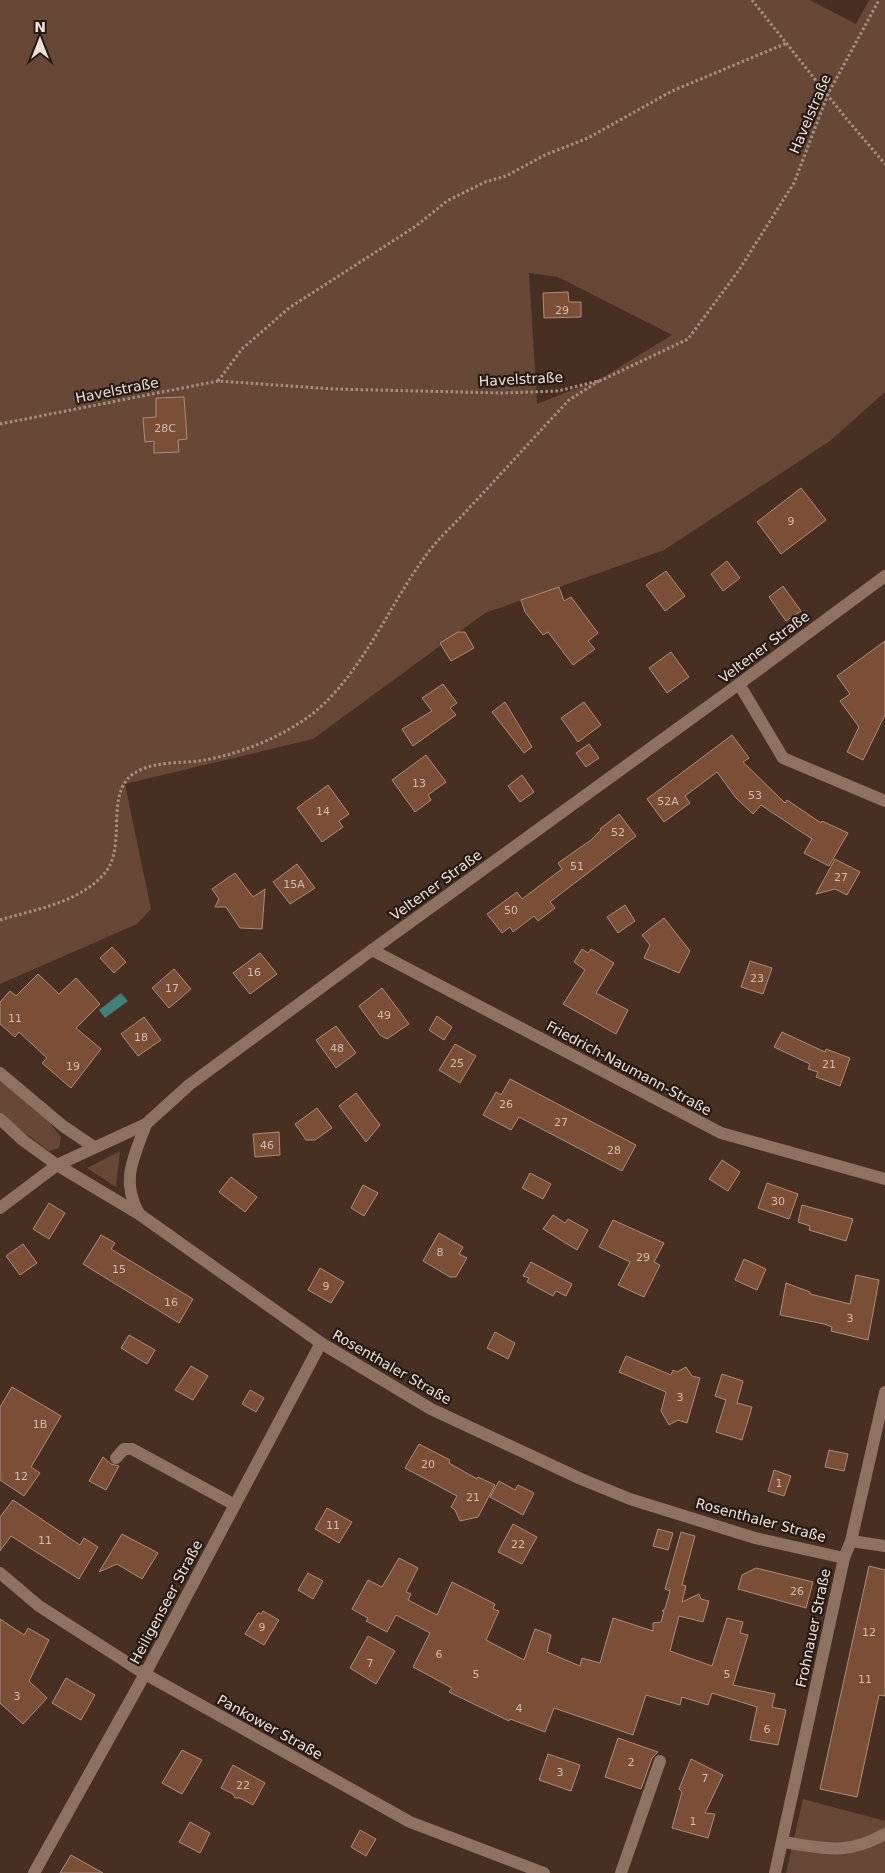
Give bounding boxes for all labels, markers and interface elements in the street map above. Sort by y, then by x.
north arrow [15,15,65,65]
text: N [34,19,46,35]
street label: Havelstraße [786,72,834,156]
house number: 29 [555,304,569,317]
street label: Havelstraße [478,369,564,389]
street label: Havelstraße [74,374,160,406]
house number: 28C [154,422,176,435]
house number: 9 [788,515,795,528]
street label: Veltener Straße [716,608,812,686]
house number: 13 [412,777,426,790]
house number: 53 [748,789,762,802]
house number: 52A [657,795,679,808]
house number: 14 [316,805,330,818]
house number: 52 [611,826,625,839]
street label: Veltener Straße [387,847,485,923]
house number: 51 [570,860,584,873]
house number: 27 [834,871,848,884]
house number: 15A [283,878,305,891]
house number: 50 [504,904,518,917]
house number: 16 [247,966,261,979]
house number: 23 [750,972,764,985]
house number: 17 [165,982,179,995]
house number: 49 [377,1009,391,1022]
house number: 11 [8,1012,22,1025]
street label: Friedrich-Naumann-Straße [544,1018,714,1118]
house number: 18 [134,1031,148,1044]
house number: 48 [330,1042,344,1055]
house number: 25 [450,1057,464,1070]
house number: 21 [822,1058,836,1071]
house number: 19 [66,1060,80,1073]
house number: 26 [499,1098,513,1111]
house number: 27 [554,1116,568,1129]
house number: 46 [260,1139,274,1152]
house number: 28 [607,1144,621,1157]
house number: 30 [771,1195,785,1208]
house number: 8 [437,1246,444,1259]
house number: 29 [636,1251,650,1264]
house number: 15 [112,1263,126,1276]
house number: 9 [323,1280,330,1293]
house number: 16 [164,1296,178,1309]
house number: 3 [847,1312,854,1325]
street label: Rosenthaler Straße [330,1327,454,1407]
house number: 3 [677,1391,684,1404]
house number: 1B [33,1418,47,1431]
house number: 20 [421,1458,435,1471]
house number: 12 [14,1470,28,1483]
house number: 1 [776,1477,783,1490]
house number: 21 [466,1491,480,1504]
street label: Rosenthaler Straße [694,1495,828,1545]
house number: 11 [326,1519,340,1532]
house number: 11 [38,1534,52,1547]
street label: Heiligenseer Straße [127,1537,205,1667]
house number: 22 [511,1538,525,1551]
street label: Frohnauer Straße [793,1567,833,1689]
house number: 26 [790,1585,804,1598]
house number: 9 [259,1621,266,1634]
house number: 12 [862,1626,876,1639]
house number: 6 [436,1648,443,1661]
house number: 7 [367,1657,374,1670]
house number: 5 [473,1668,480,1681]
house number: 5 [724,1668,731,1681]
house number: 11 [858,1673,872,1686]
house number: 3 [14,1690,21,1703]
street label: Pankower Straße [215,1691,325,1763]
house number: 4 [516,1702,523,1715]
house number: 6 [764,1723,771,1736]
house number: 2 [628,1756,635,1769]
house number: 3 [557,1766,564,1779]
house number: 7 [702,1772,709,1785]
house number: 22 [236,1779,250,1792]
house number: 1 [690,1815,697,1828]

